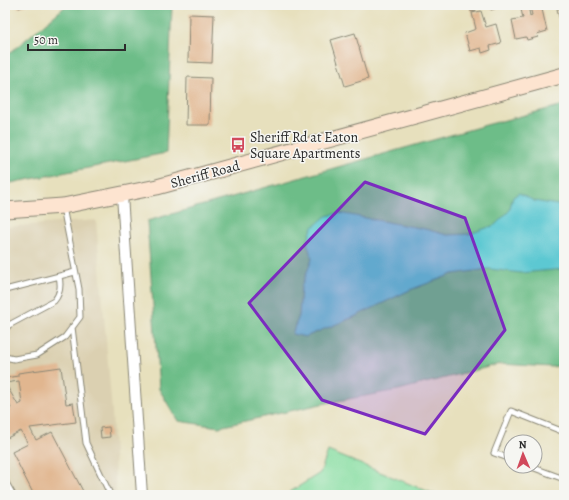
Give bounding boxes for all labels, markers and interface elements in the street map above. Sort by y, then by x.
scale bar [28,26,125,52]
text: 50 m [34,32,58,48]
place label: Sheriff Rd at Eaton Square Apartments [250,128,360,163]
bus stop icon: Sheriff Rd at Eaton Square Apartments [229,136,247,154]
street label: Sheriff Road [168,156,242,193]
north arrow [503,434,543,474]
text: N [518,437,527,452]

